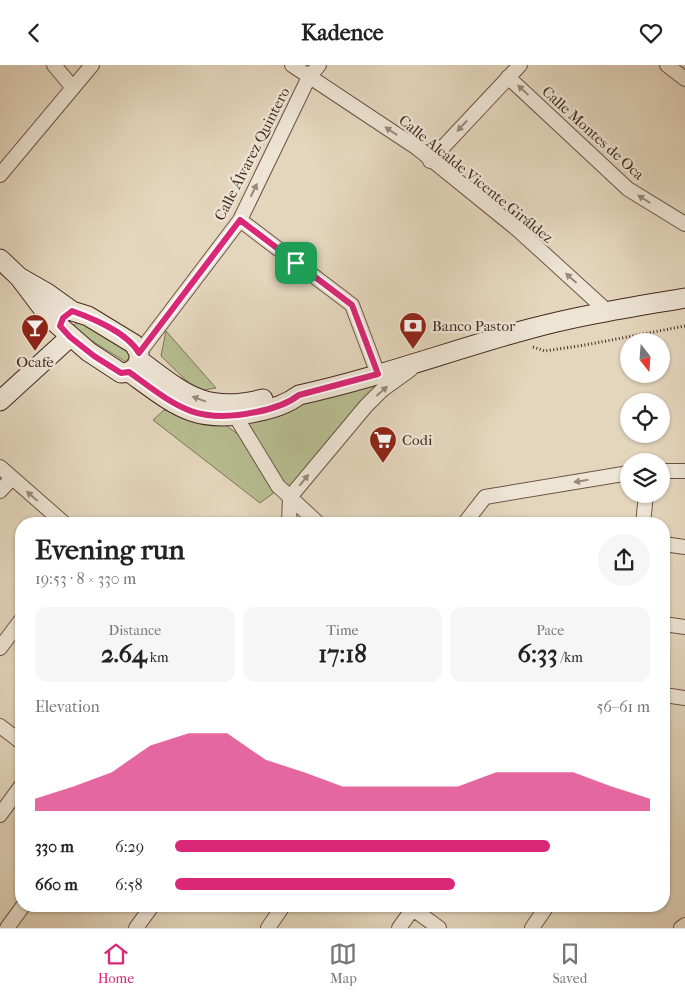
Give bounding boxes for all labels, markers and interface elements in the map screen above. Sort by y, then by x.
icon: back [20,19,48,47]
icon: heart [637,19,665,47]
text: Kadence [301,20,384,46]
street label: Calle Montes de Oca [538,82,649,184]
street label: Calle Álvarez Quintero [211,84,294,224]
one-way arrow [517,84,529,96]
street label: Calle Alcalde Vicente Giráldez [395,111,557,247]
one-way arrow [456,120,468,132]
one-way arrow [384,126,398,136]
one-way arrow [250,183,258,197]
one-way arrow [637,194,650,203]
pin [275,242,317,284]
icon: arrive [282,249,310,277]
one-way arrow [565,272,577,284]
bank icon: Banco Pastor [398,311,428,350]
bar icon: Ocafe [20,313,50,352]
place label: Banco Pastor [432,317,516,335]
north arrow [620,333,670,383]
map controls [620,333,670,503]
place label: Ocafe [16,353,54,371]
one-way arrow [376,386,388,397]
button: locate [620,393,670,443]
one-way arrow [192,395,207,402]
supermarket icon: Codi [368,425,398,464]
place label: Codi [402,431,433,449]
button: layers [620,453,670,503]
one-way arrow [298,474,309,487]
one-way arrow [572,477,588,485]
one-way arrow [26,490,39,501]
text: Evening run [35,533,185,566]
button: share [598,534,650,586]
text: 19:53 · 8 × 330 m [35,569,136,588]
text: Distance [109,622,161,639]
text: Time [327,622,358,639]
text: Pace [536,622,564,639]
text: 2.64 [101,639,147,668]
text: 17:18 [318,639,367,668]
text: 6:33 [517,639,558,668]
text: km [147,649,169,666]
text: /km [558,649,583,666]
text: Elevation [35,697,100,716]
text: 56–61 m [596,697,650,716]
text: 330 m [35,837,74,856]
text: 6:29 [115,837,144,856]
text: 660 m [35,875,78,894]
text: 6:58 [115,875,143,894]
tab: Home [98,940,134,987]
tab: Map [329,940,357,987]
tab: Saved [553,940,587,987]

